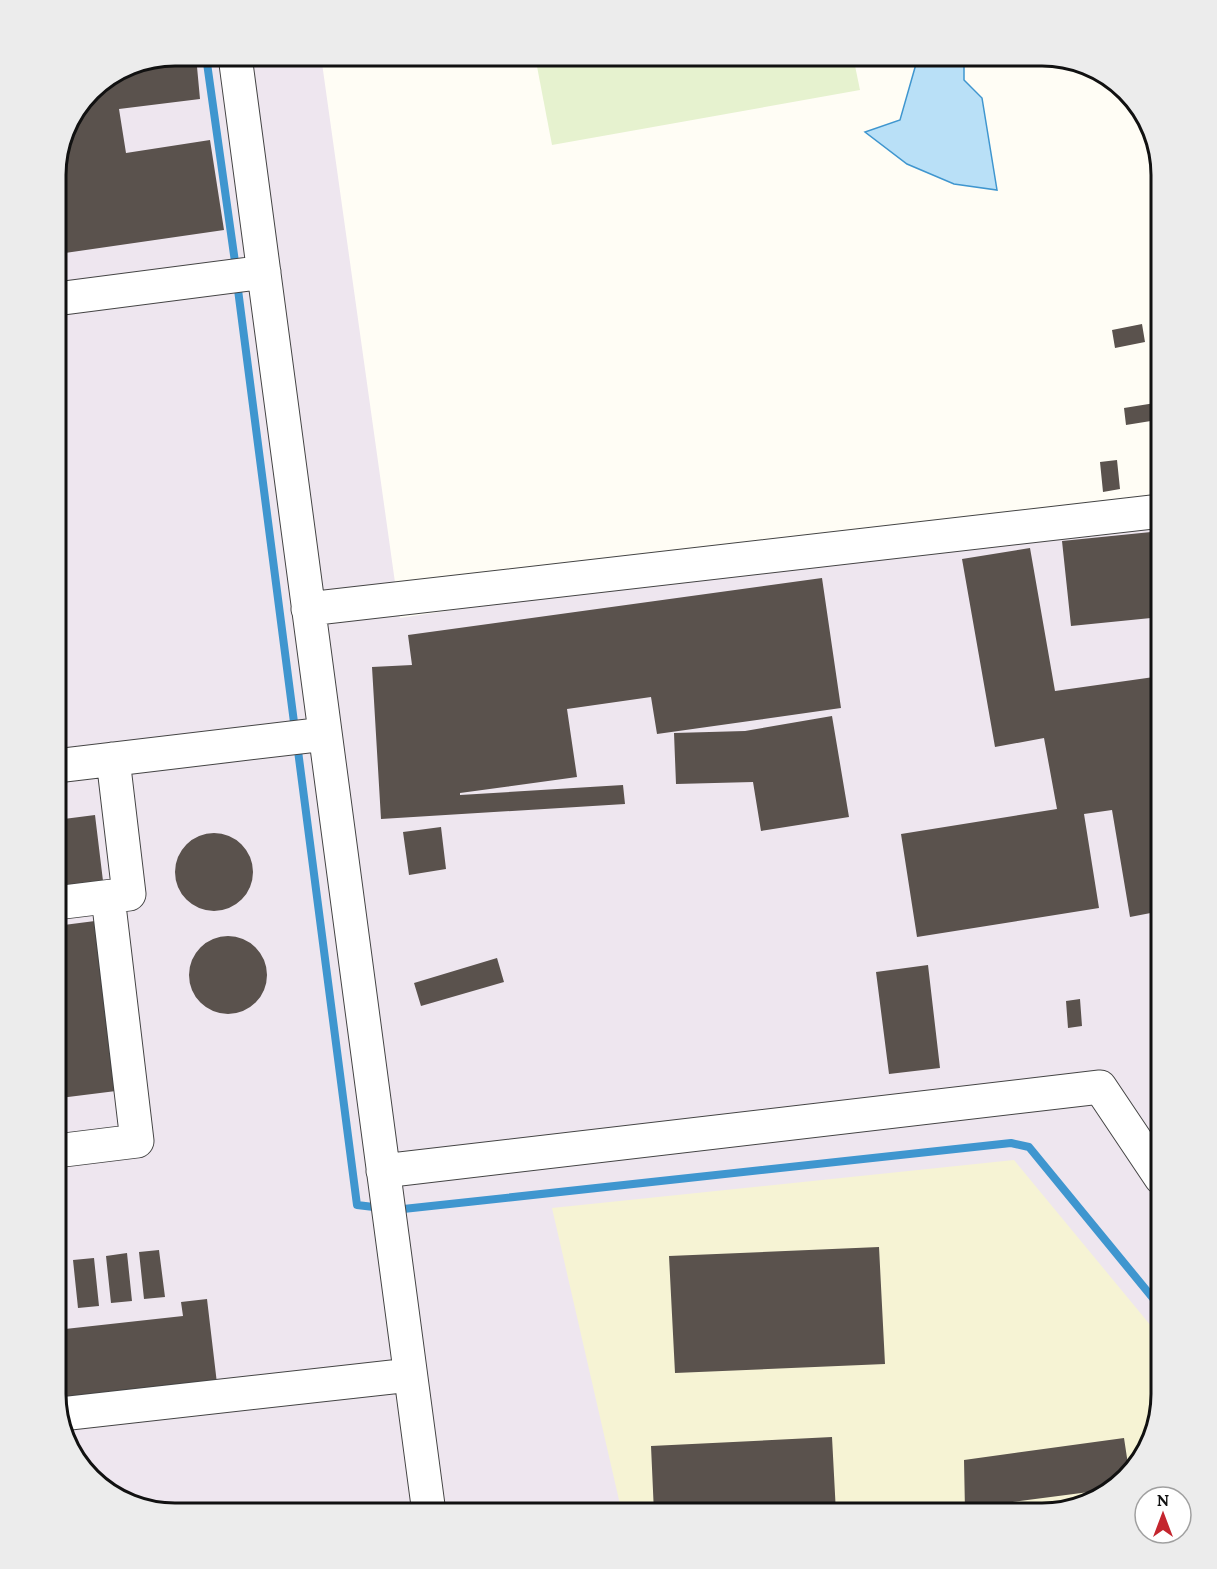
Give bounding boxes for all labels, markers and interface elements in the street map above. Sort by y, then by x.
north arrow [1133,1485,1193,1545]
text: N [1157,1490,1169,1510]

